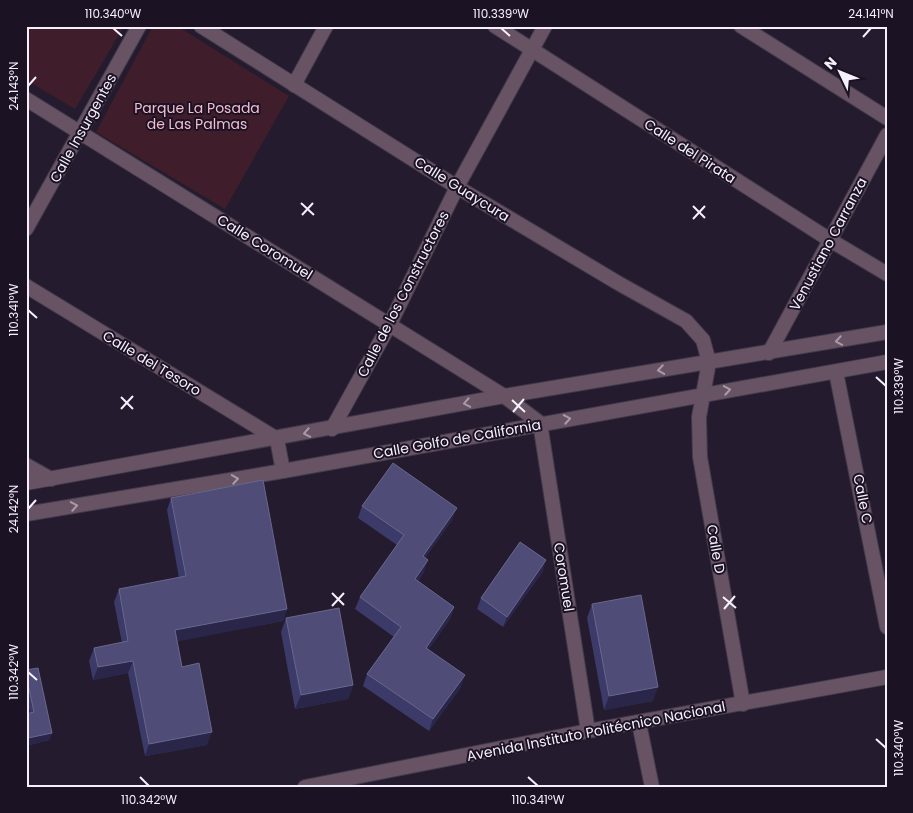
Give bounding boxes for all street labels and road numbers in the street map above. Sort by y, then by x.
street label: Calle Insurgentes [45,70,121,186]
street label: Calle del Pirata [640,114,740,188]
street label: Calle Guaycura [411,152,513,226]
street label: Venustiano Carranza [784,174,872,314]
street label: Calle de los Constructores [352,207,454,381]
street label: Calle Coromuel [213,210,317,284]
street label: Calle del Tesoro [99,326,205,400]
street label: Calle Golfo de California [372,414,542,464]
street label: Calle C [848,472,878,526]
street label: Calle D [702,523,730,575]
street label: Coromuel [549,541,579,613]
street label: Avenida Instituto Politécnico Nacional [465,696,727,766]

